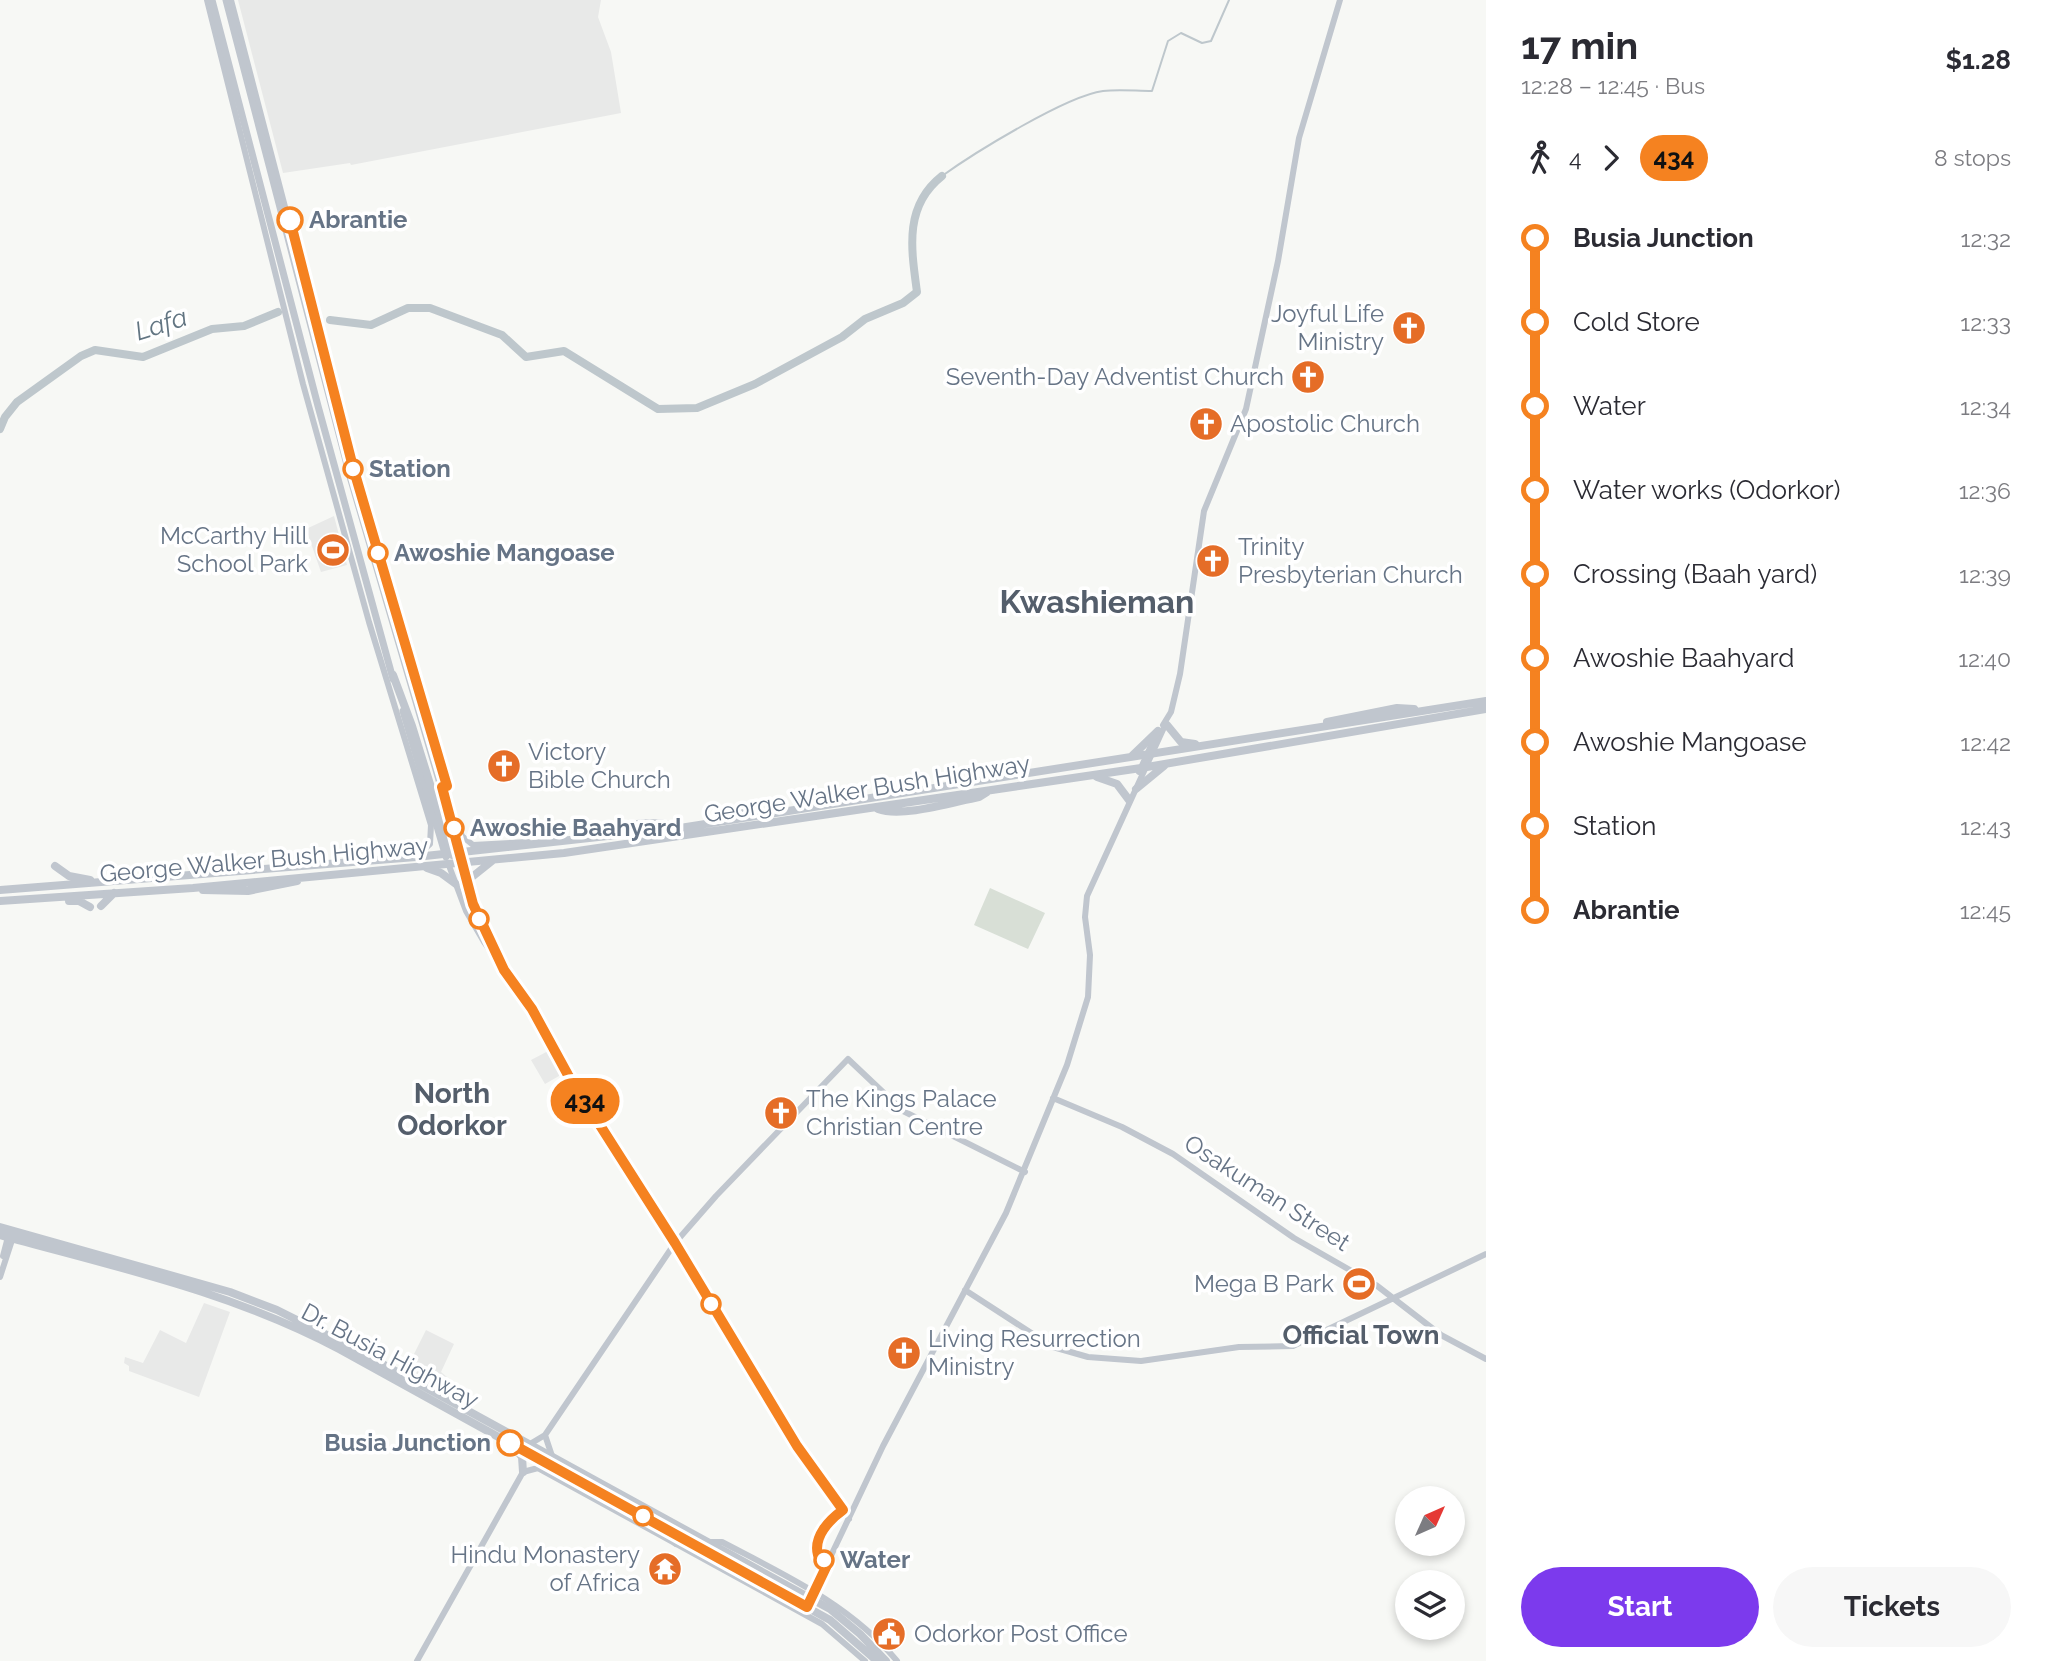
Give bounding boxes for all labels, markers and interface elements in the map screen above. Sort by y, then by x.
text: 17 min [1521,23,1638,68]
text: $1.28 [1945,45,2011,75]
text: 12:28 – 12:45 · Bus [1521,72,1705,99]
icon: walk [1521,139,1559,177]
icon: forward [1592,139,1630,177]
text: 434 [1654,143,1694,172]
text: 4 [1569,144,1582,171]
text: 8 stops [1934,144,2011,171]
place label: Abrantie [309,205,408,234]
marker: Abrantie [277,207,303,233]
text: Busia Junction [1573,223,1754,253]
text: 12:32 [1961,225,2011,252]
place label: Joyful Life Ministry [1271,299,1384,356]
water label: Lafa [131,302,191,346]
text: Cold Store [1573,307,1700,337]
church icon: Joyful Life Ministry [1390,309,1428,347]
text: 12:33 [1960,309,2011,336]
church icon: Seventh-Day Adventist Church [1289,358,1327,396]
place label: Seventh-Day Adventist Church [946,362,1284,391]
text: Water [1573,391,1646,421]
text: 12:34 [1960,393,2011,420]
church icon: Apostolic Church [1187,405,1225,443]
place label: Apostolic Church [1230,409,1420,438]
place label: Station [369,454,451,483]
marker: Station [343,459,363,479]
text: Water works (Odorkor) [1573,475,1840,505]
text: 12:36 [1959,477,2011,504]
place label: McCarthy Hill School Park [160,521,308,578]
sports icon: McCarthy Hill School Park [314,531,352,569]
place label: Trinity Presbyterian Church [1238,532,1463,589]
place label: Awoshie Mangoase [394,538,615,567]
church icon: Trinity Presbyterian Church [1194,542,1232,580]
marker: Awoshie Mangoase [368,543,388,563]
text: Crossing (Baah yard) [1573,559,1817,589]
text: 12:39 [1959,561,2011,588]
district label: Kwashieman [1000,583,1194,620]
text: Awoshie Baahyard [1573,643,1794,673]
text: 12:40 [1958,645,2011,672]
text: Awoshie Mangoase [1573,727,1807,757]
text: 12:42 [1960,729,2011,756]
place label: Victory Bible Church [528,737,671,794]
church icon: Victory Bible Church [485,747,523,785]
street label: George Walker Bush Highway [702,748,1032,829]
text: Station [1573,811,1656,841]
place label: Awoshie Baahyard [470,813,682,842]
text: 12:43 [1960,813,2011,840]
marker: Awoshie Baahyard [444,818,464,838]
street label: George Walker Bush Highway [98,831,429,888]
text: Abrantie [1573,895,1680,925]
text: 12:45 [1960,897,2011,924]
unlabelled marker [469,909,489,929]
district label: North Odorkor [397,1077,507,1142]
line badge: 434 [545,1078,625,1124]
place label: The Kings Palace Christian Centre [806,1084,997,1141]
text: 434 [565,1086,605,1115]
church icon: The Kings Palace Christian Centre [762,1094,800,1132]
street label: Osakuman Street [1179,1128,1355,1257]
sports icon: Mega B Park [1340,1265,1378,1303]
place label: Mega B Park [1194,1269,1334,1298]
unlabelled marker [701,1294,721,1314]
street label: Dr. Busia Highway [297,1297,484,1415]
district label: Official Town [1283,1320,1439,1350]
place label: Living Resurrection Ministry [928,1324,1141,1381]
church icon: Living Resurrection Ministry [885,1334,923,1372]
place label: Busia Junction [324,1428,491,1457]
marker: Busia Junction [497,1430,523,1456]
north arrow [1395,1486,1465,1556]
map controls [1395,1486,1465,1640]
unlabelled marker [633,1506,653,1526]
place label: Hindu Monastery of Africa [451,1540,640,1597]
place label: Water [840,1545,910,1574]
temple icon: Hindu Monastery of Africa [646,1550,684,1588]
marker: Water [814,1550,834,1570]
button: Start [1521,1567,1759,1647]
button: Tickets [1773,1567,2011,1647]
button: layers [1395,1570,1465,1640]
public building icon: Odorkor Post Office [870,1615,908,1653]
place label: Odorkor Post Office [914,1619,1128,1648]

